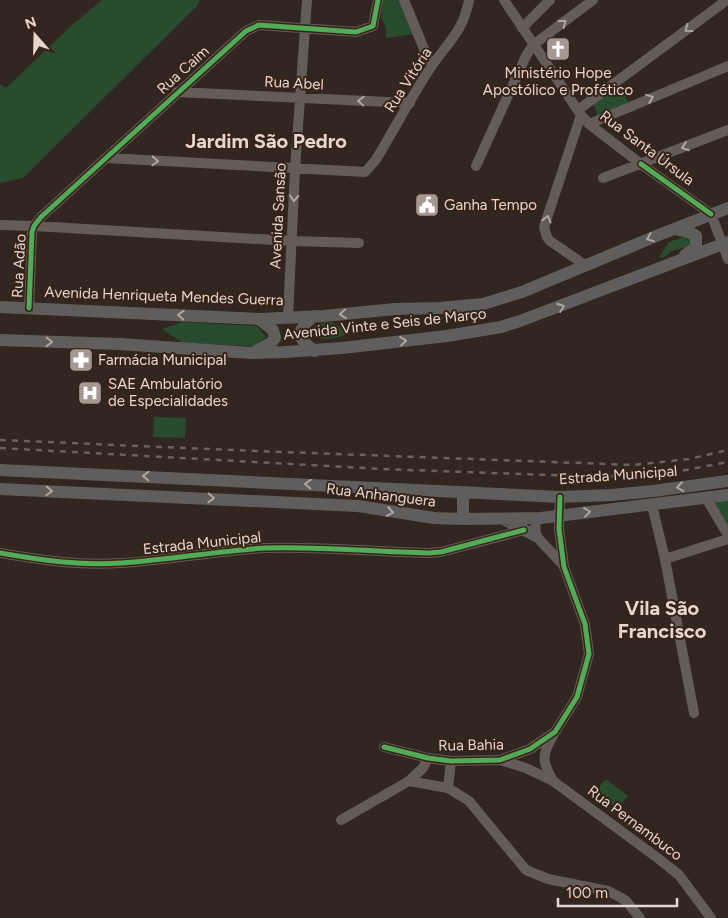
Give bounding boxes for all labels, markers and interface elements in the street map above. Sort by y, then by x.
north arrow [10,10,60,60]
text: N [23,13,39,33]
one-way arrow [557,20,566,28]
one-way arrow [684,23,694,32]
church icon: Ministério Hope Apostólico e Profético [545,36,571,62]
street label: Rua Caim [153,42,213,98]
street label: Rua Vitória [380,44,436,116]
place label: Ministério Hope Apostólico e Profético [483,64,633,99]
street label: Rua Abel [264,72,324,94]
one-way arrow [645,94,654,104]
one-way arrow [357,95,365,106]
street label: Rua Santa Úrsula [596,107,698,189]
district label: Jardim São Pedro [185,129,347,153]
one-way arrow [681,141,689,151]
one-way arrow [152,155,160,166]
street label: Avenida Sansão [266,162,290,270]
public building icon: Ganha Tempo [414,192,440,218]
one-way arrow [289,194,299,202]
place label: Ganha Tempo [444,196,537,214]
one-way arrow [541,216,551,224]
one-way arrow [646,232,655,243]
street label: Rua Adão [8,233,30,299]
street label: Avenida Henriqueta Mendes Guerra [44,283,284,309]
one-way arrow [556,303,565,313]
street label: Avenida Vinte e Seis de Março [283,304,488,344]
one-way arrow [339,308,347,319]
one-way arrow [177,310,185,321]
one-way arrow [45,336,53,347]
one-way arrow [399,336,407,347]
pharmacy icon: Farmácia Municipal [68,347,94,373]
place label: Farmácia Municipal [98,351,226,369]
place label: SAE Ambulatório de Especialidades [108,375,228,410]
hospital icon: SAE Ambulatório de Especialidades [77,380,103,406]
street label: Estrada Municipal [558,462,678,488]
one-way arrow [141,471,149,482]
one-way arrow [304,479,312,490]
street label: Rua Anhanguera [325,479,437,511]
one-way arrow [675,482,684,492]
one-way arrow [45,486,53,496]
one-way arrow [207,493,215,504]
one-way arrow [386,506,395,516]
one-way arrow [583,507,591,518]
street label: Estrada Municipal [142,528,262,558]
district label: Vila São Francisco [618,596,707,643]
street label: Rua Bahia [438,735,504,755]
street label: Rua Pernambuco [584,782,686,865]
scale bar [558,876,677,908]
text: 100 m [566,884,608,902]

